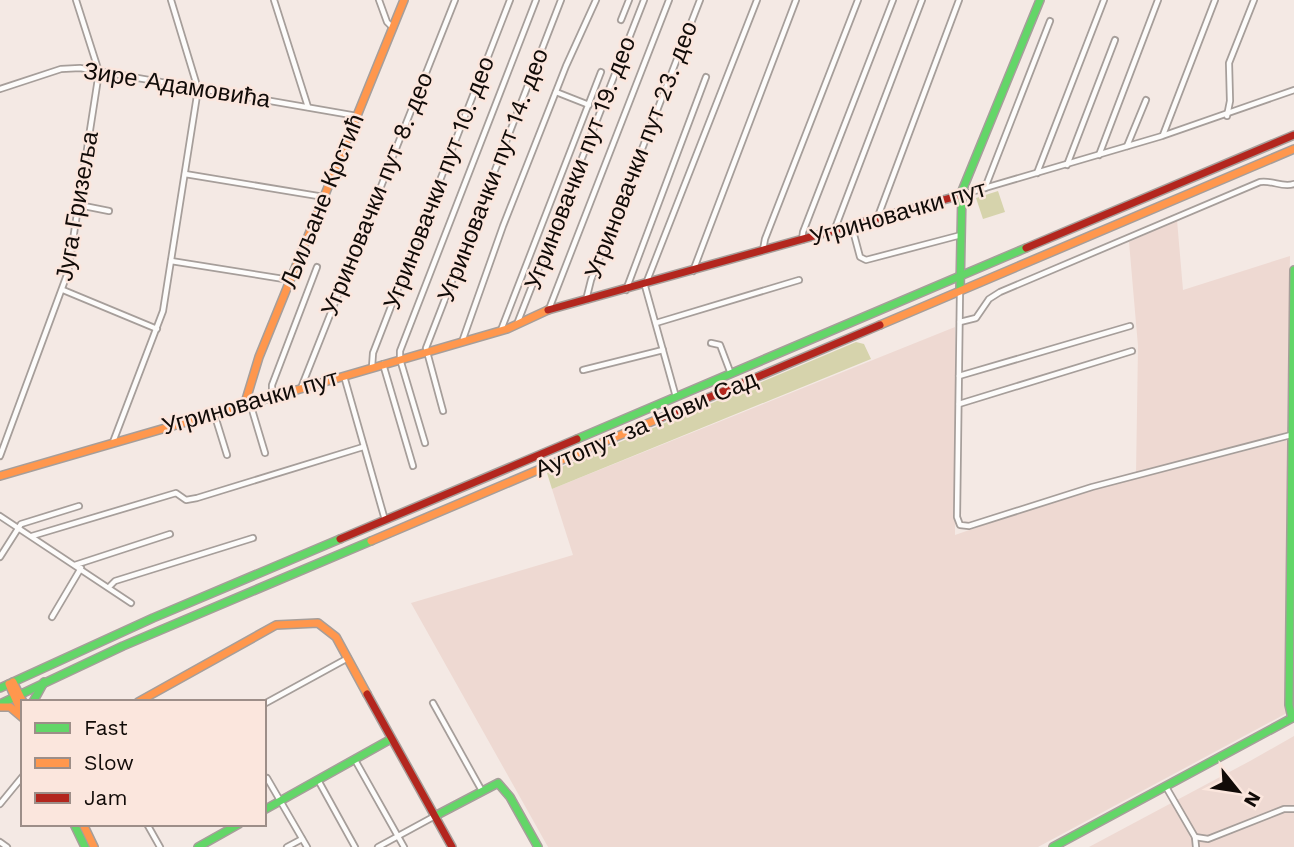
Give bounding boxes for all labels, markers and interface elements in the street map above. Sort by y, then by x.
street label: Угриновачки пут 23. део [579,17,703,283]
street label: Угриновачки пут 19. део [519,32,641,294]
street label: Угриновачки пут 14. део [432,44,554,306]
street label: Угриновачки пут 10. део [378,52,500,314]
street label: Зире Адамовића [82,56,273,114]
street label: Угриновачки пут 8. део [315,68,439,320]
street label: Љиљане Крстић [274,110,370,292]
street label: Југа Гризеља [50,128,104,283]
street label: Угриновачки пут [807,174,989,252]
street label: Угриновачки пут [159,363,341,441]
street label: Аутопут за Нови Сад [531,365,761,483]
legend [21,700,266,826]
text: Fast [84,715,128,740]
text: Slow [84,750,134,775]
north arrow [1203,756,1273,826]
text: Jam [84,785,127,810]
text: N [1239,787,1266,811]

